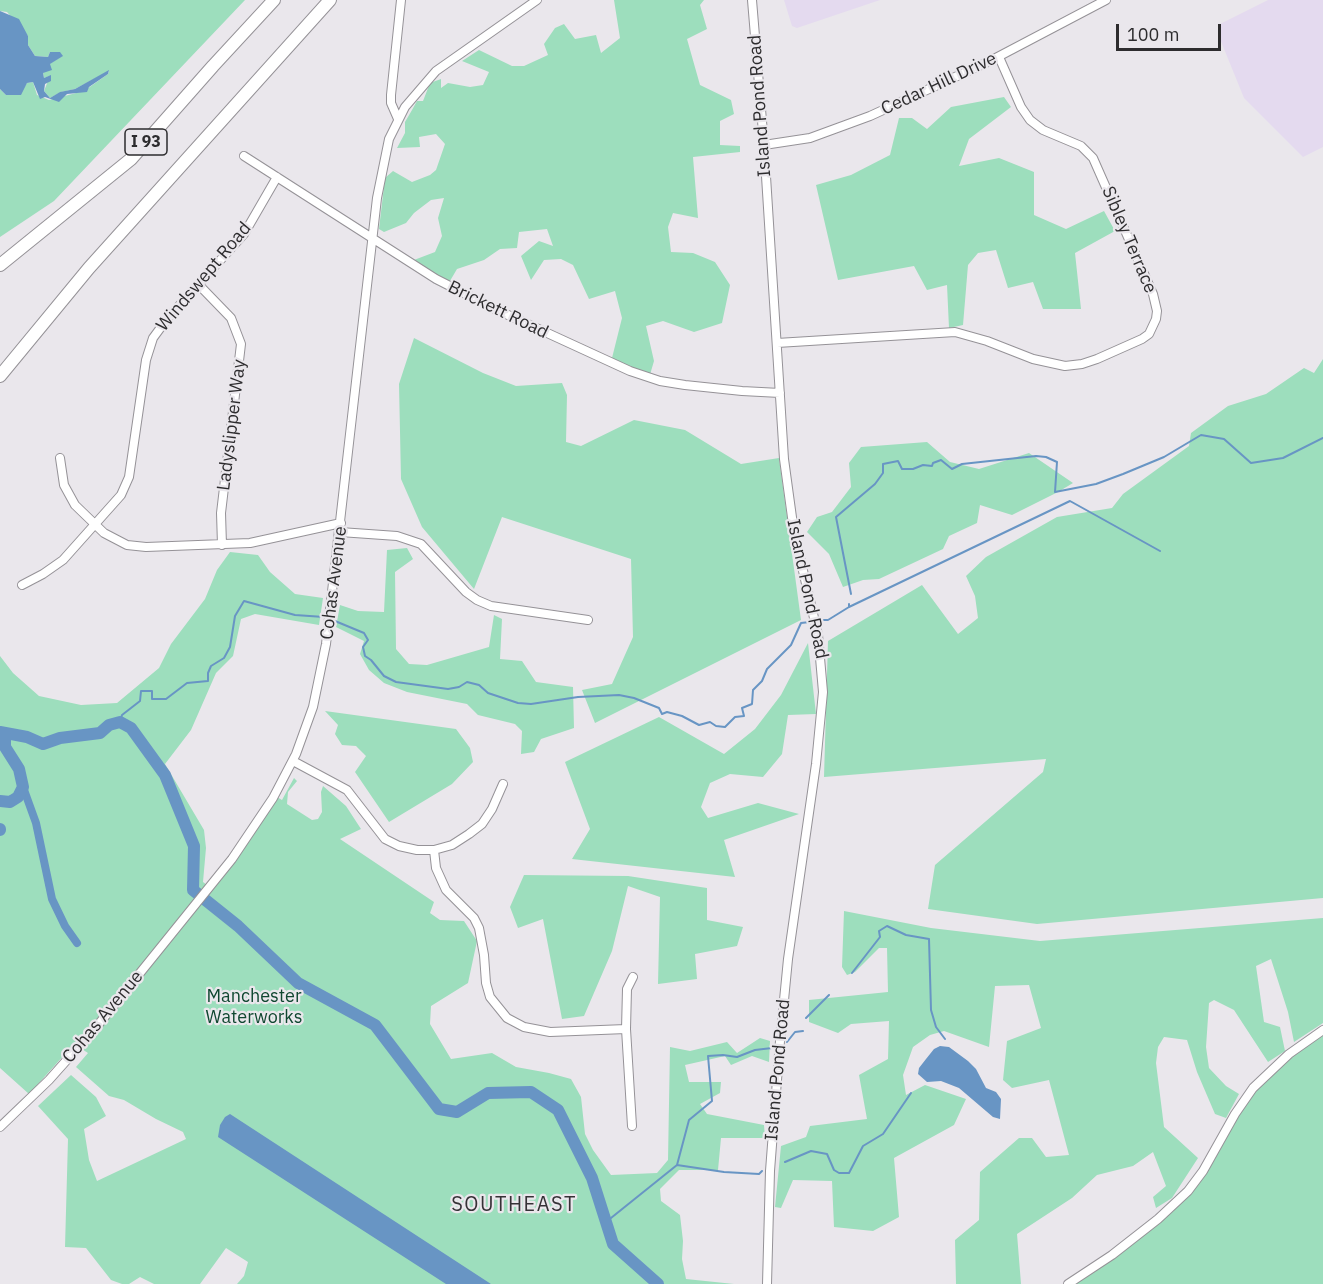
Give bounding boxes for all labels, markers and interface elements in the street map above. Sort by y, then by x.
scale bar [1119,12,1224,50]
text: 100 m [1127,23,1179,46]
street label: Island Pond Road [744,34,776,178]
street label: Cedar Hill Drive [878,48,1000,120]
road number: I 93 [125,129,167,155]
street label: Sibley Terrace [1097,183,1161,297]
street label: Windswept Road [152,218,256,336]
street label: Brickett Road [444,276,552,344]
street label: Ladyslipper Way [213,358,251,492]
street label: Island Pond Road [782,517,832,661]
street label: Cohas Avenue [316,525,352,641]
street label: Cohas Avenue [58,966,148,1068]
park label: Manchester Waterworks [206,986,302,1028]
street label: Island Pond Road [761,998,795,1142]
district label: SOUTHEAST [451,1193,577,1217]

